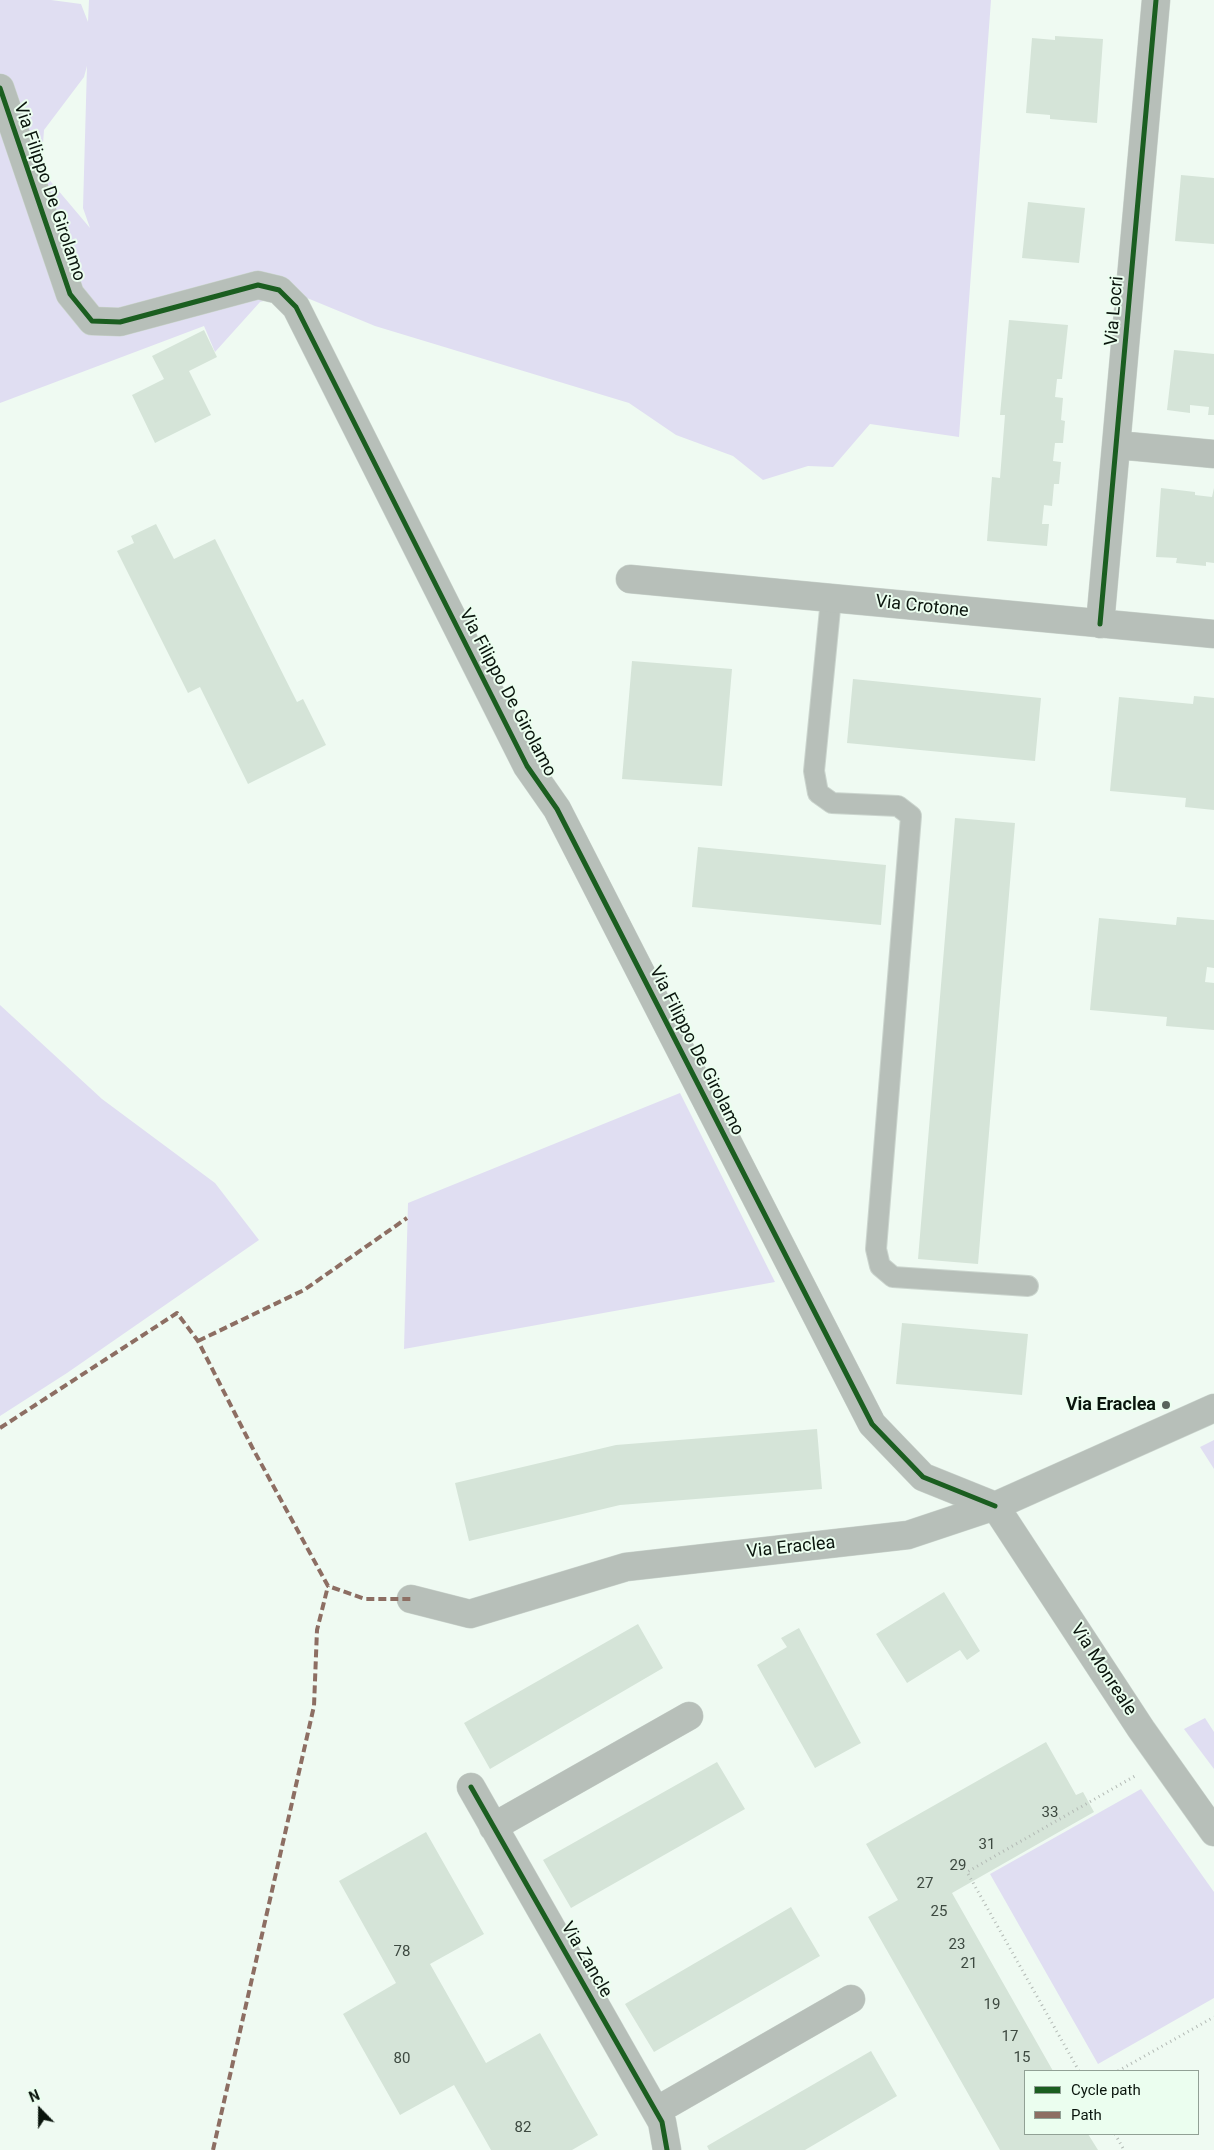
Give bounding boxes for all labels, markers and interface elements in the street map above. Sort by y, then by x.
street label: Via Filippo De Girolamo [8,100,90,284]
street label: Via Locri [1101,275,1129,347]
street label: Via Crotone [874,591,970,623]
street label: Via Filippo De Girolamo [454,605,560,781]
street label: Via Filippo De Girolamo [644,963,748,1139]
place label: Via Eraclea [1066,1394,1156,1416]
marker: Via Eraclea [1160,1399,1172,1411]
street label: Via Eraclea [746,1533,836,1563]
street label: Via Monreale [1065,1620,1141,1720]
house number: 33 [1042,1804,1058,1822]
house number: 31 [979,1836,995,1854]
house number: 29 [950,1857,966,1875]
house number: 27 [917,1875,933,1893]
house number: 25 [931,1903,947,1921]
street label: Via Zancle [556,1918,616,2002]
house number: 23 [949,1936,965,1954]
house number: 78 [394,1943,410,1961]
house number: 21 [961,1955,977,1973]
house number: 19 [984,1996,1000,2014]
house number: 17 [1002,2028,1018,2046]
house number: 15 [1014,2049,1030,2067]
house number: 80 [394,2050,410,2068]
legend [1024,2070,1199,2135]
text: Cycle path [1071,2081,1141,2099]
north arrow [15,2085,65,2135]
text: N [27,2087,42,2105]
text: Path [1071,2106,1102,2124]
house number: 82 [515,2119,531,2137]

